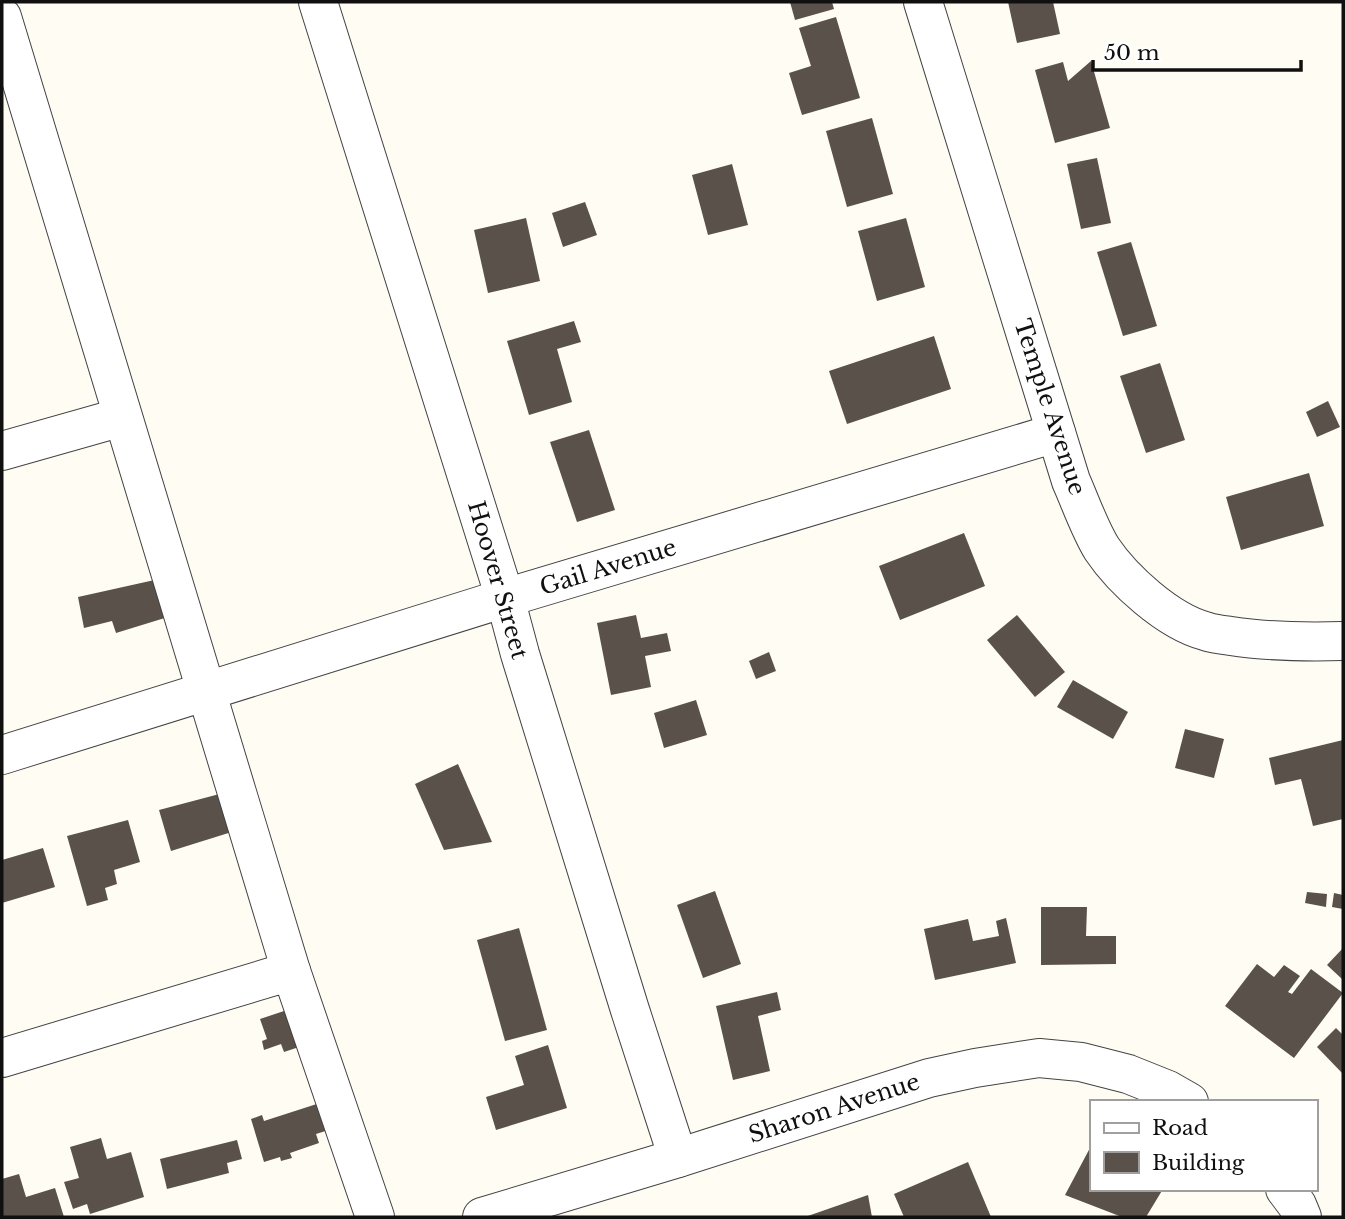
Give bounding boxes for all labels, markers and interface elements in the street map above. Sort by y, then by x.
scale bar [1093,28,1301,72]
text: 50 m [1104,40,1160,66]
street label: Temple Avenue [1008,315,1092,499]
street label: Hoover Street [462,498,534,663]
street label: Gail Avenue [536,533,680,601]
street label: Sharon Avenue [745,1067,923,1149]
legend [1090,1100,1317,1191]
text: Road [1152,1115,1208,1141]
text: Building [1152,1150,1245,1176]

